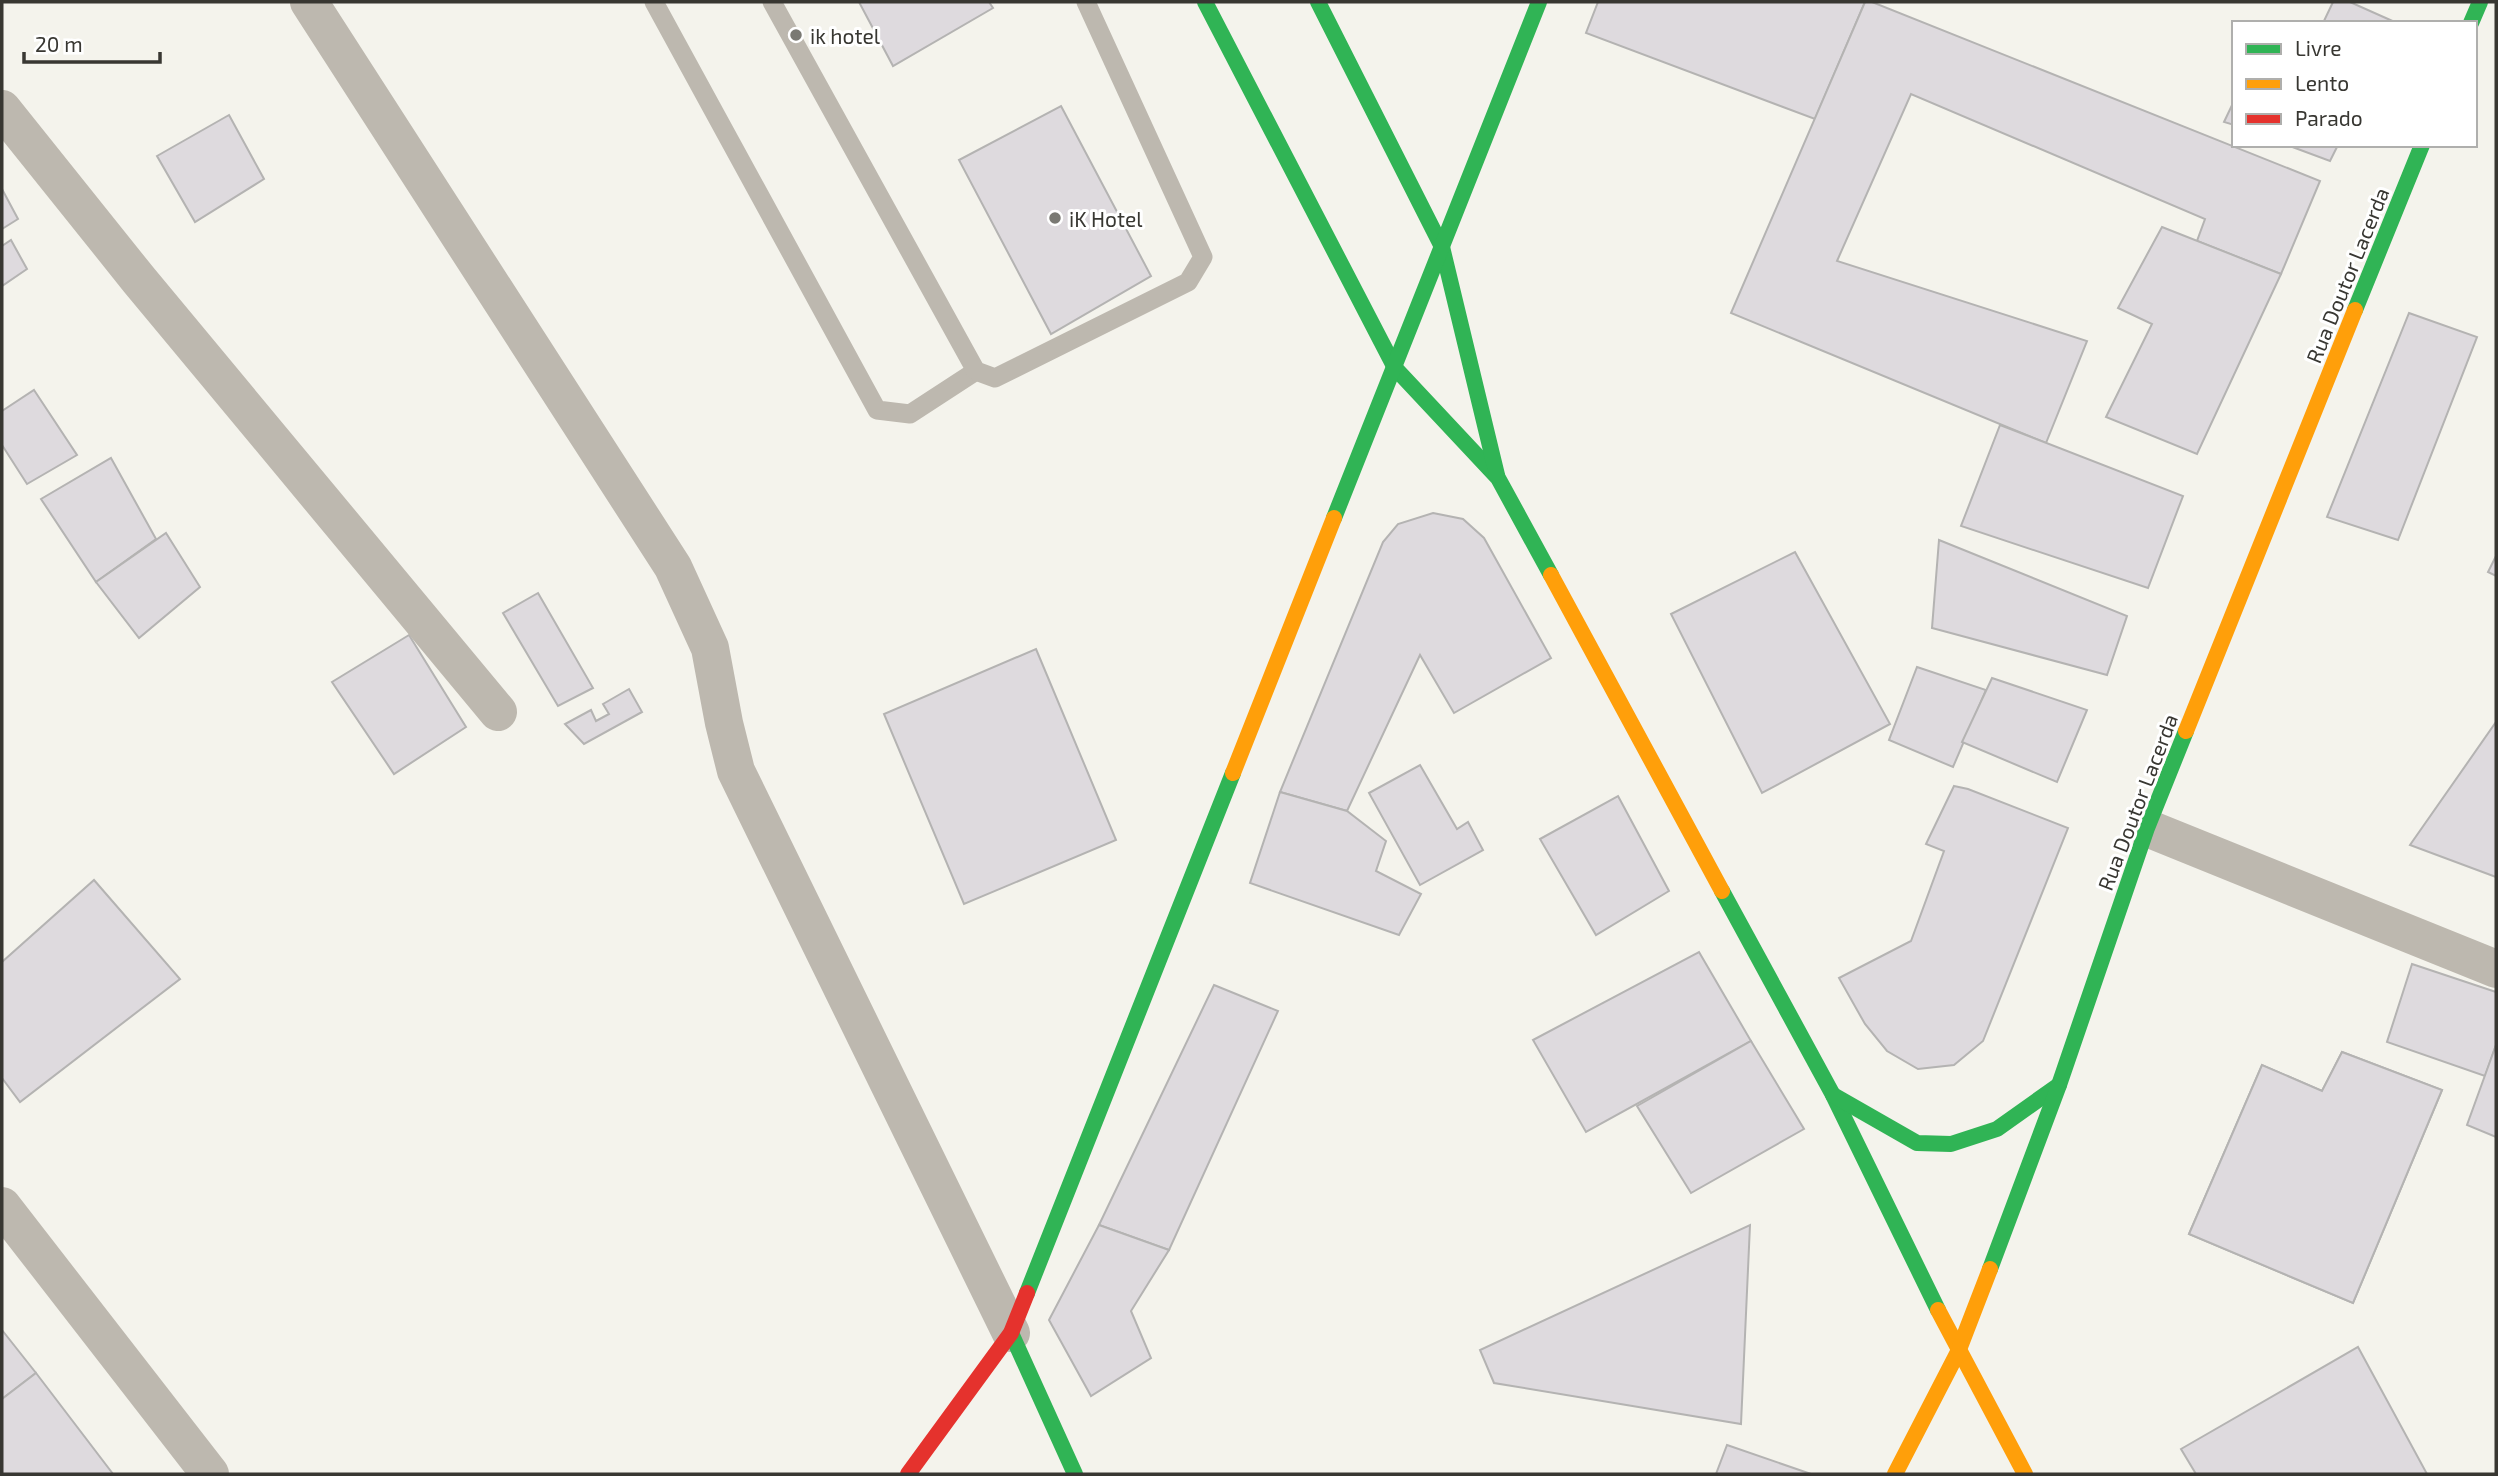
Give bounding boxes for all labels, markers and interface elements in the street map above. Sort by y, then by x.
scale bar [24,21,161,65]
legend [2232,21,2477,147]
place label: ik hotel [810,23,881,48]
marker: ik hotel [788,27,804,43]
text: 20 m [35,31,83,56]
text: Livre [2295,35,2342,60]
text: Lento [2295,70,2349,95]
text: Parado [2295,105,2363,130]
street label: Rua Doutor Lacerda [2300,184,2394,366]
place label: iK Hotel [1069,206,1143,231]
marker: iK Hotel [1047,210,1063,226]
street label: Rua Doutor Lacerda [2092,710,2182,894]

